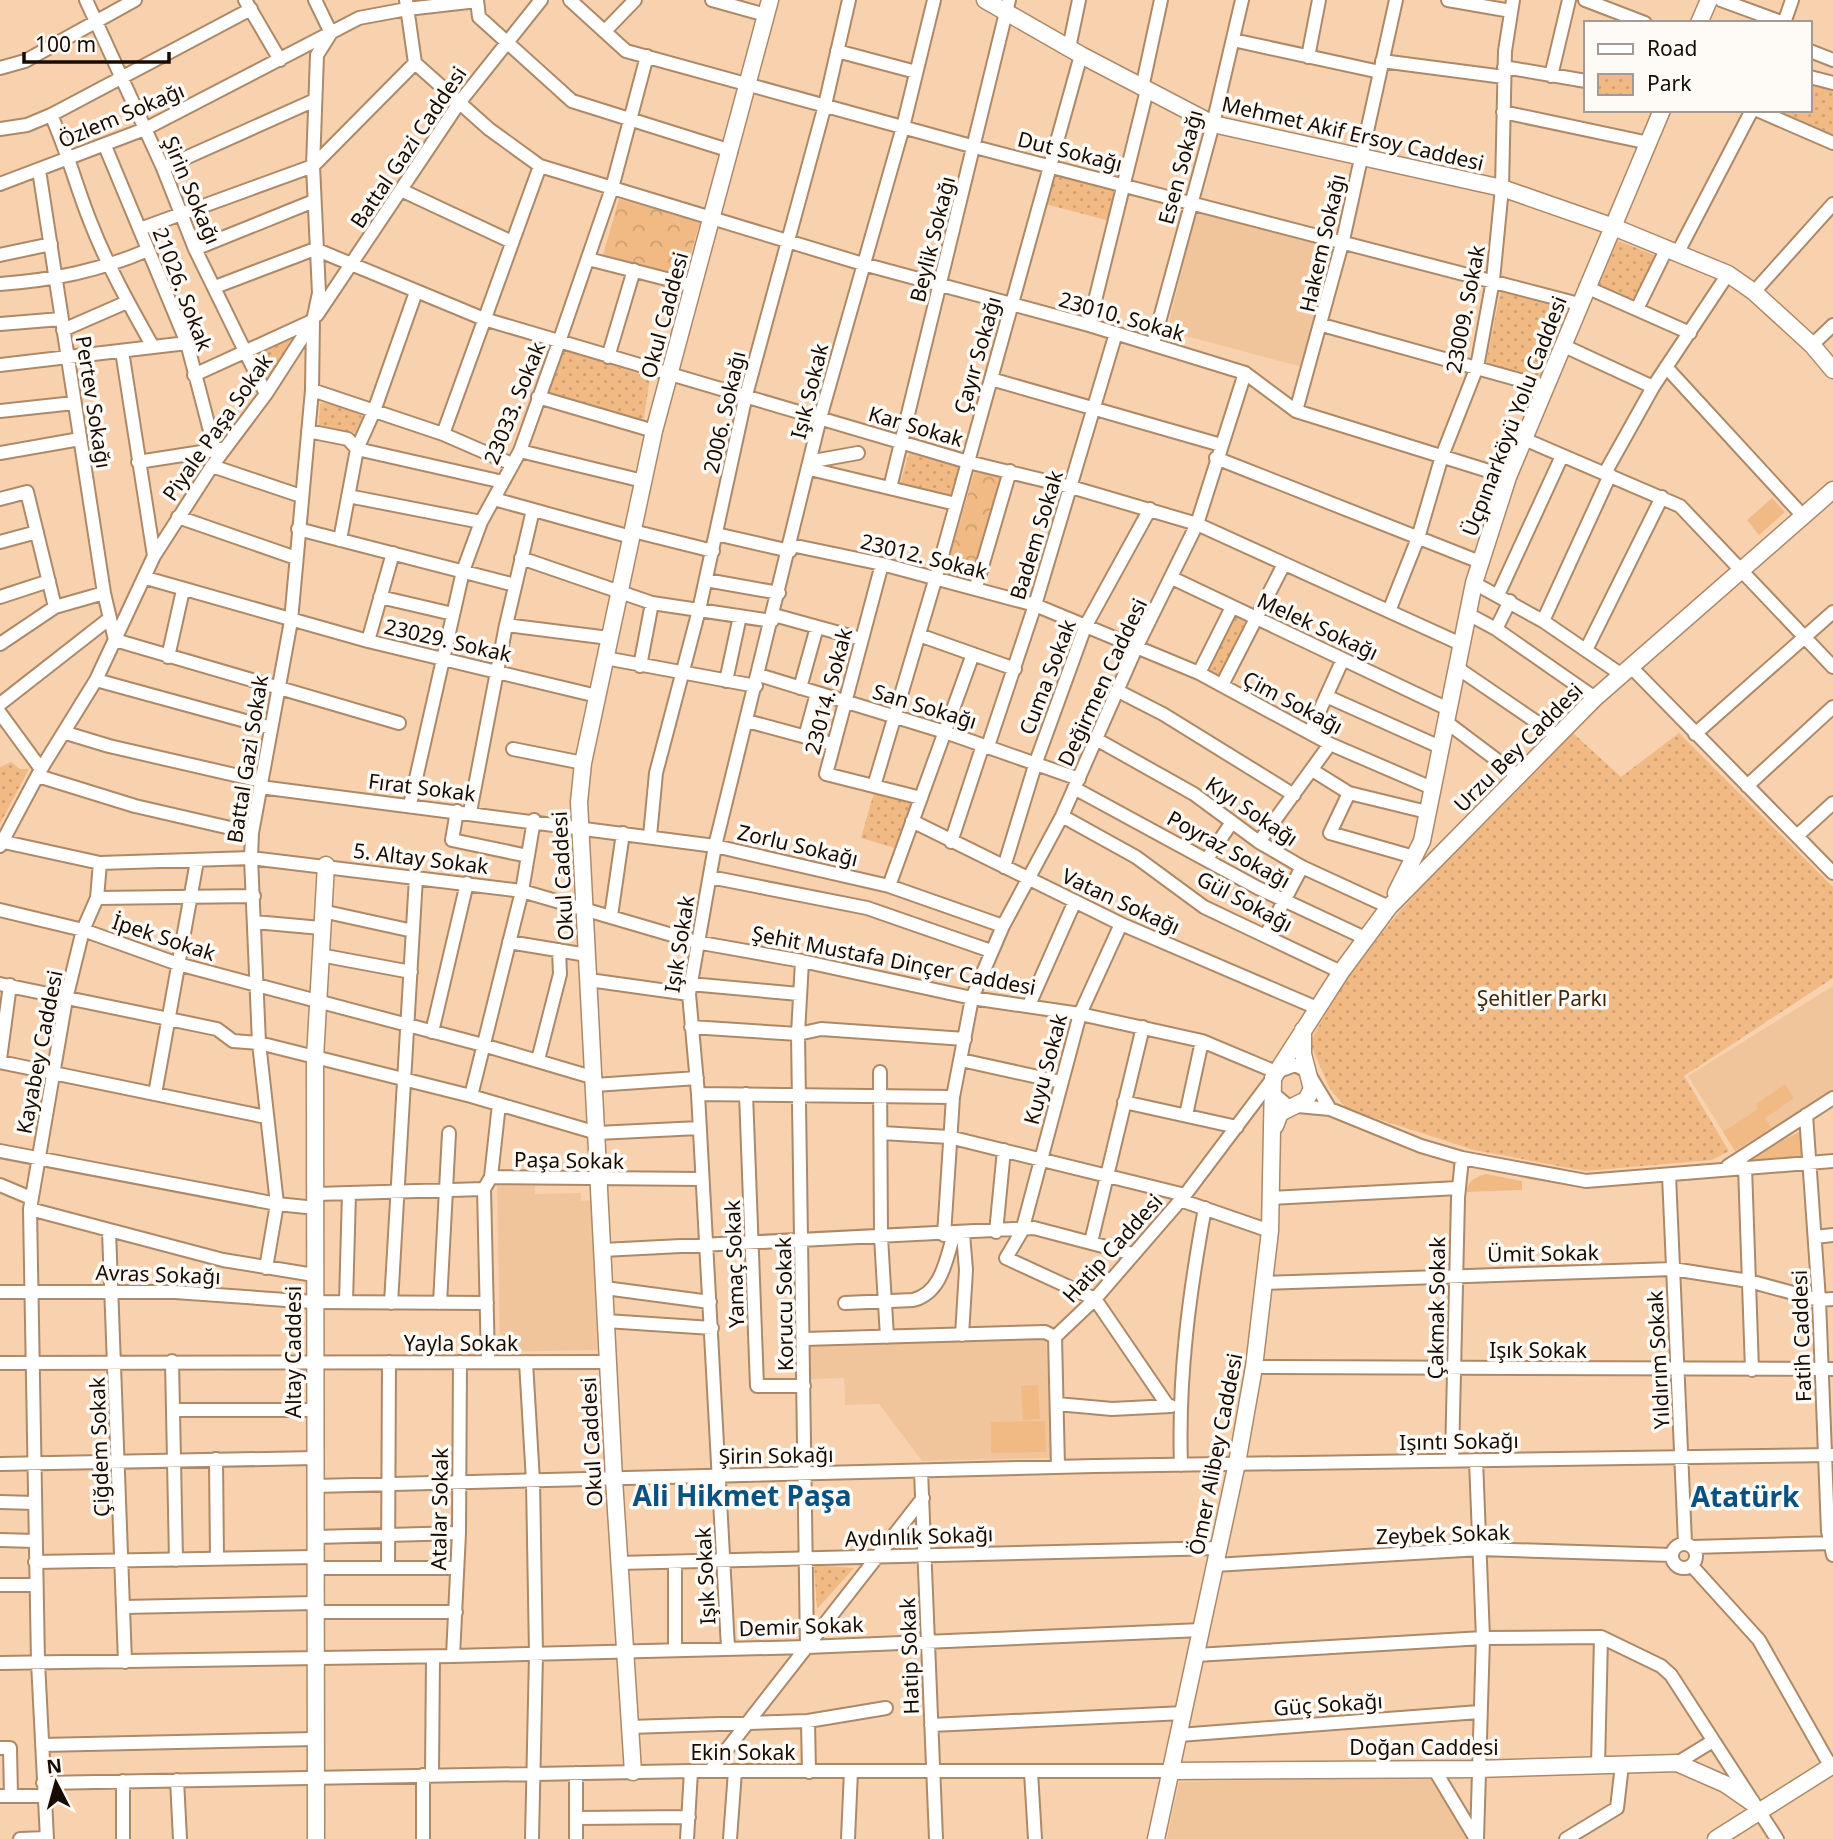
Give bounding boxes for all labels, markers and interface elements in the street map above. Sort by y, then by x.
scale bar [24,21,170,65]
legend [1584,21,1812,112]
text: 100 m [35,30,96,58]
text: Road [1647,34,1697,62]
street label: Battal Gazi Caddesi [343,61,473,233]
text: Park [1647,69,1692,97]
street label: Özlem Sokağı [54,76,188,154]
street label: Mehmet Akif Ersoy Caddesi [1219,89,1487,177]
street label: Esen Sokağı [1151,107,1209,227]
street label: Dut Sokağı [1015,124,1125,178]
street label: Şirin Sokağı [157,132,227,248]
street label: Hakem Sokağı [1292,171,1352,315]
street label: Beylik Sokağı [903,173,961,305]
street label: 21026. Sokak [147,223,220,355]
street label: 23009. Sokak [1439,242,1491,375]
street label: Okul Caddesi [634,249,694,381]
street label: 23010. Sokak [1056,285,1189,348]
street label: Üçpınarköyü Yolu Caddesi [1455,292,1573,540]
street label: Çayır Sokağı [947,293,1007,417]
street label: Pertev Sokağı [70,334,118,470]
street label: 23033. Sokak [477,337,552,468]
street label: Işık Sokak [784,339,835,442]
street label: Piyale Paşa Sokak [156,347,279,506]
street label: 2006. Sokağı [696,348,752,476]
street label: Kar Sokak [865,399,967,453]
street label: Badem Sokak [1003,466,1069,603]
street label: 23012. Sokak [858,527,991,585]
street label: Melek Sokağı [1253,586,1383,666]
street label: Değirmen Caddesi [1051,593,1153,771]
street label: 23029. Sokak [382,612,515,668]
street label: Cuma Sokak [1012,615,1082,739]
street label: 23014. Sokak [798,624,858,757]
street label: Çim Sokağı [1238,664,1348,740]
street label: Battal Gazi Sokak [220,672,274,845]
street label: Urzu Bey Caddesi [1447,676,1589,818]
street label: San Sokağı [870,677,980,735]
street label: Fırat Sokak [367,767,478,808]
street label: Kıyı Sokağı [1200,770,1304,852]
street label: Poyraz Sokağı [1162,804,1296,894]
street label: Okul Caddesi [545,811,579,941]
street label: Zorlu Sokağı [735,818,861,872]
street label: 5. Altay Sokak [352,836,491,880]
street label: Vatan Sokağı [1057,861,1185,941]
street label: Gül Sokağı [1192,864,1298,938]
street label: Işık Sokak [658,893,701,994]
street label: İpek Sokak [109,907,220,967]
street label: Şehit Mustafa Dinçer Caddesi [750,919,1038,1001]
street label: Kayabey Caddesi [9,968,69,1136]
park label: Şehitler Parkı [1477,984,1607,1012]
street label: Kuyu Sokak [1017,1010,1073,1127]
street label: Paşa Sokak [514,1145,625,1175]
street label: Hatip Caddesi [1056,1188,1168,1308]
street label: Yamaç Sokak [718,1199,750,1328]
street label: Korucu Sokak [769,1236,799,1371]
street label: Çakmak Sokak [1421,1236,1451,1380]
street label: Ümit Sokak [1487,1238,1600,1268]
street label: Avras Sokağı [95,1258,221,1290]
street label: Fatih Caddesi [1785,1269,1817,1403]
street label: Altay Caddesi [279,1286,307,1418]
street label: Yıldırım Sokak [1640,1289,1676,1430]
street label: Yayla Sokak [404,1329,519,1357]
street label: Işık Sokak [1489,1336,1588,1364]
street label: Ömer Alibey Caddesi [1182,1351,1248,1557]
street label: Çiğdem Sokak [83,1376,115,1517]
street label: Okul Caddesi [574,1377,608,1507]
street label: Işıntı Sokağı [1399,1426,1519,1456]
street label: Şirin Sokağı [718,1440,834,1470]
street label: Atalar Sokak [424,1447,454,1571]
district label: Ali Hikmet Paşa [633,1476,851,1514]
district label: Atatürk [1691,1477,1800,1515]
street label: Zeybek Sokak [1376,1518,1511,1550]
street label: Aydınlık Sokağı [844,1519,994,1553]
street label: Işık Sokak [688,1526,722,1626]
street label: Hatip Sokak [893,1596,925,1715]
street label: Demir Sokak [738,1610,865,1642]
street label: Güç Sokağı [1272,1686,1384,1722]
street label: Doğan Caddesi [1349,1733,1499,1761]
street label: Ekin Sokak [690,1738,796,1766]
north arrow [21,1748,91,1818]
text: N [45,1752,63,1780]

